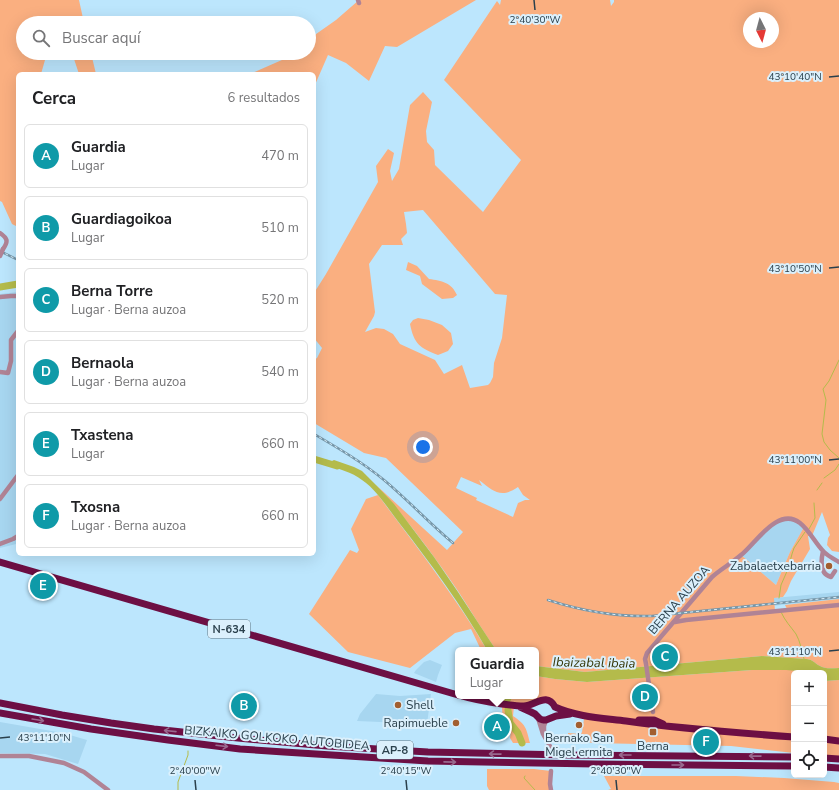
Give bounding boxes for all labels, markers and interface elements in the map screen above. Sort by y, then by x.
north arrow [743,12,779,48]
text: 2°40'30"W [510,13,560,27]
search box [16,16,316,60]
icon: search [30,27,52,49]
text: Buscar aquí [62,28,140,48]
text: 43°10'40"N [768,70,822,84]
text: Cerca [32,87,76,110]
text: 6 resultados [228,89,300,107]
text: Guardia [71,137,126,157]
text: A [41,147,51,165]
text: 470 m [261,147,299,165]
text: Lugar [71,157,104,175]
text: Guardiagoikoa [71,209,172,229]
text: B [42,219,50,237]
text: 510 m [261,219,299,237]
text: Lugar [71,229,104,247]
text: 43°10'50"N [768,262,822,276]
text: Berna Torre [71,281,153,301]
text: C [42,291,50,309]
text: 520 m [261,291,299,309]
text: Lugar · Berna auzoa [71,301,186,319]
text: Bernaola [71,353,134,373]
text: D [41,363,51,381]
text: 540 m [261,363,299,381]
text: Lugar · Berna auzoa [71,373,186,391]
text: Txastena [71,425,134,445]
text: E [42,435,50,453]
text: 660 m [261,435,299,453]
your location [413,437,433,457]
text: Lugar [71,445,104,463]
text: 43°11'00"N [768,453,822,467]
text: Txosna [71,497,120,517]
text: F [42,507,50,525]
text: 660 m [261,507,299,525]
text: Lugar · Berna auzoa [71,517,186,535]
place label: Zabalaetxebarria [730,558,821,574]
marker: Zabalaetxebarria [824,561,834,571]
street label: BERNA AUZOA [645,562,713,638]
pin: E [30,571,56,601]
road number: N-634 [208,620,250,638]
pin: C [652,642,678,672]
text: 43°11'10"N [768,645,822,659]
popup [455,647,539,699]
water label: Ibaizabal ibaia [552,653,636,673]
text: Guardia [470,654,524,674]
map controls [791,670,827,778]
button: + [791,670,827,706]
text: Lugar [470,674,503,692]
pin: D [632,682,658,712]
pin: B [231,691,257,721]
place label: Shell [406,697,434,713]
marker: Shell [393,700,403,710]
button: − [791,706,827,742]
pin: A [484,712,510,742]
place label: Rapimueble [384,715,448,731]
one-way arrow [31,716,44,724]
marker: Rapimueble [451,718,461,728]
marker: Bernako San Migel ermita [574,720,584,730]
street label: BIZKAIKO GOLKOKO AUTOBIDEA [184,722,371,754]
one-way arrow [164,727,177,735]
marker: Berna [648,727,658,737]
pin: F [693,727,719,757]
place label: Bernako San Migel ermita [545,730,613,760]
text: 43°11'10"N [17,731,71,745]
place label: Berna [637,738,669,754]
road number: AP-8 [377,741,413,759]
button: locate [791,742,827,778]
one-way arrow [215,743,228,750]
one-way arrow [489,750,502,757]
one-way arrow [619,751,632,759]
one-way arrow [749,752,762,760]
one-way arrow [443,758,456,765]
one-way arrow [671,761,684,769]
text: 2°40'00"W [170,764,220,778]
text: 2°40'15"W [381,764,431,778]
text: 2°40'30"W [591,764,641,778]

